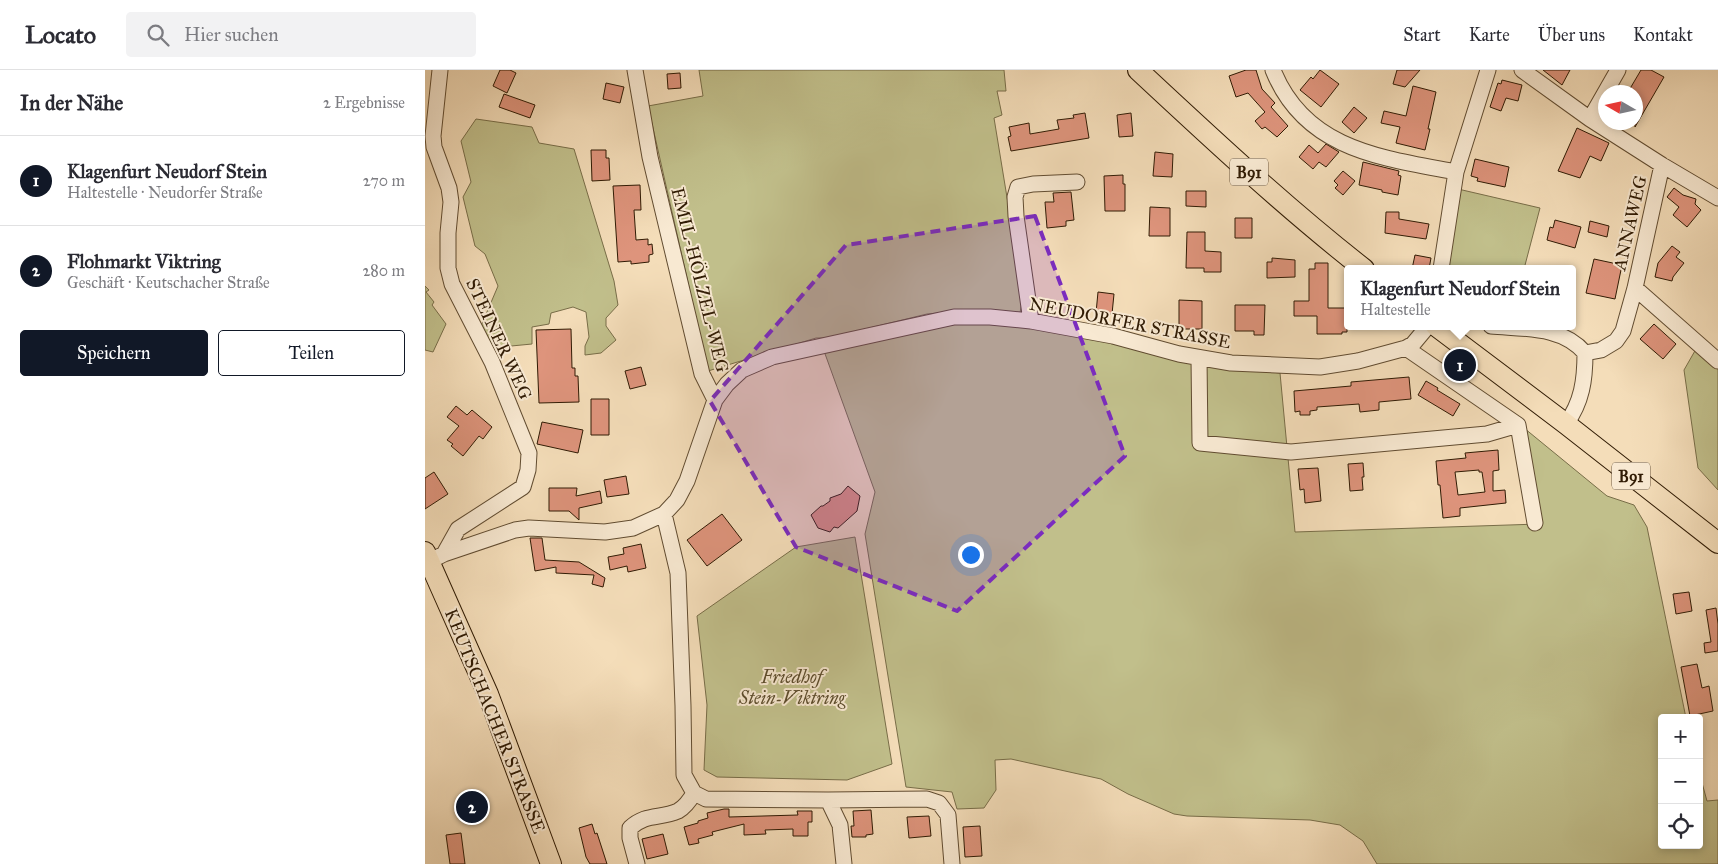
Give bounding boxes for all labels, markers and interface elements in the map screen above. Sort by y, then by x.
search box [126,12,476,57]
text: Locato [25,20,96,50]
icon: search [144,21,172,49]
text: Hier suchen [184,23,279,46]
text: Start [1403,24,1441,46]
text: Karte [1469,24,1510,46]
text: Über uns [1538,24,1605,46]
text: Kontakt [1633,24,1693,46]
north arrow [1598,85,1643,130]
text: In der Nähe [20,90,123,116]
text: 2 Ergebnisse [323,93,405,112]
road number: B91 [1230,158,1268,185]
text: Klagenfurt Neudorf Stein [67,160,267,183]
text: 1 [33,171,39,190]
text: 270 m [363,171,405,190]
street label: ANNAWEG [1608,173,1652,274]
text: Haltestelle · Neudorfer Straße [67,183,263,202]
street label: EMIL-HÖLZEL-WEG [666,185,735,375]
text: Flohmarkt Viktring [67,250,221,273]
text: 2 [32,261,40,280]
text: 280 m [362,261,405,280]
popup [1344,265,1576,330]
text: Geschäft · Keutschacher Straße [67,273,270,292]
street label: STEINER WEG [461,275,537,403]
text: Klagenfurt Neudorf Stein [1360,277,1560,300]
street label: NEUDORFER STRASSE [1027,293,1233,353]
text: Haltestelle [1360,300,1431,319]
button: Speichern [20,330,208,376]
button: Teilen [218,330,405,376]
pin: 1 [1444,346,1476,384]
road number: B91 [1612,462,1650,490]
your location [958,542,984,568]
street label: KEUTSCHACHER STRASSE [440,605,550,837]
park label: Friedhof Stein-Viktring [738,666,847,709]
map controls [1658,714,1703,849]
button: + [1658,714,1703,759]
button: − [1658,759,1703,804]
pin: 2 [456,788,488,826]
button: locate [1658,804,1703,849]

